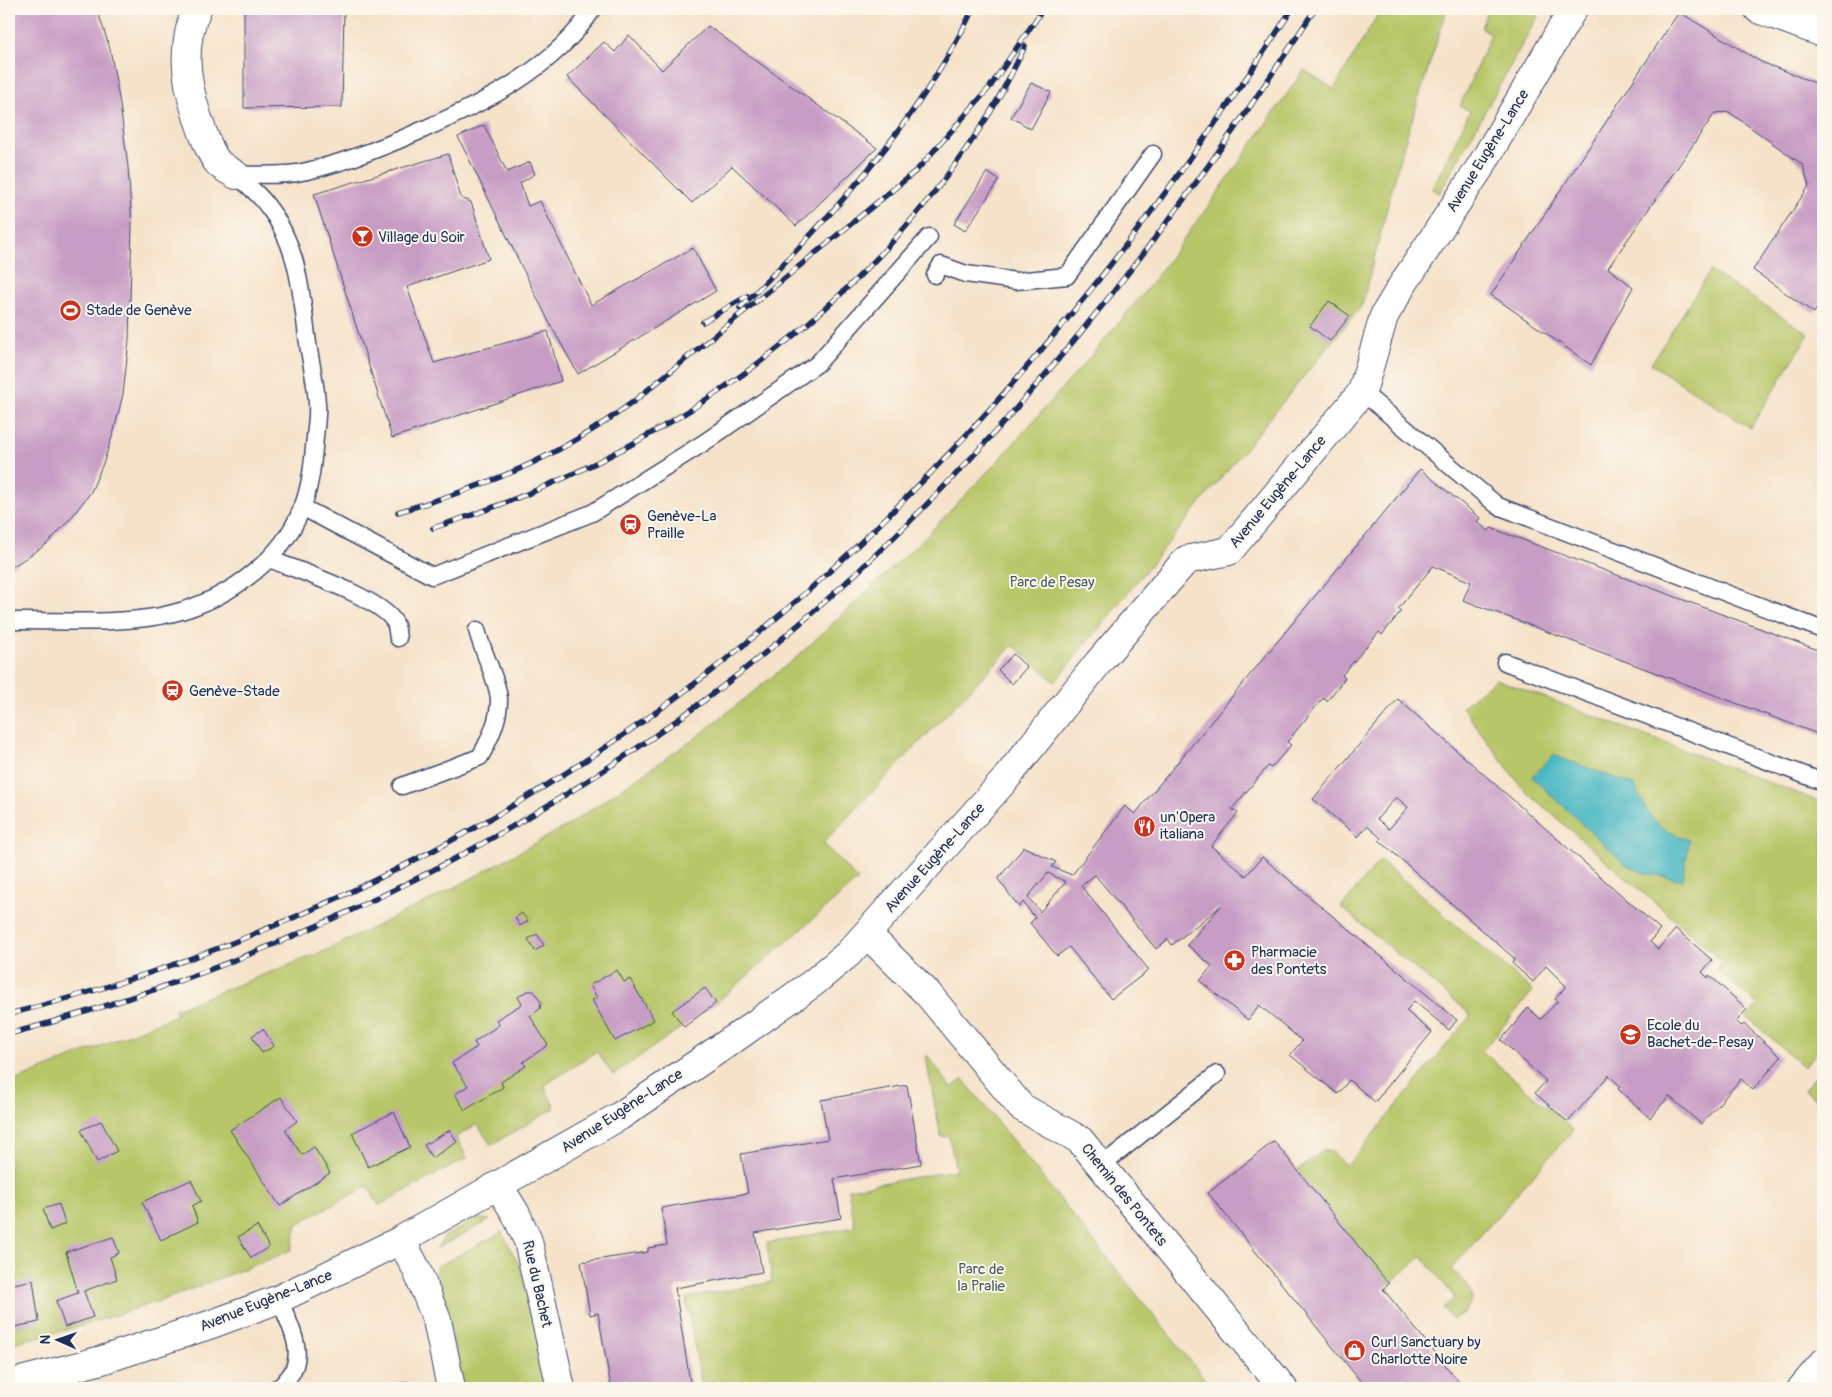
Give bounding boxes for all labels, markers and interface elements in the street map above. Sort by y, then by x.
street label: Avenue Eugène-Lance [1443,86,1534,216]
bar icon: Village du Soir [350,225,374,249]
place label: Village du Soir [378,228,466,247]
sports icon: Stade de Genève [58,298,82,322]
place label: Stade de Genève [86,301,192,320]
street label: Avenue Eugène-Lance [1225,431,1331,552]
place label: Genève-La Praille [647,507,717,543]
station icon: Genève-La Praille [619,513,643,537]
park label: Parc de Pesay [1010,573,1095,592]
station icon: Genève-Stade [161,679,185,703]
place label: Genève-Stade [189,682,280,701]
street label: Avenue Eugène-Lance [881,799,990,917]
place label: un'Opera italiana [1160,808,1215,844]
restaurant icon: un'Opera italiana [1132,814,1156,838]
place label: Pharmacie des Pontets [1251,943,1327,979]
pharmacy icon: Pharmacie des Pontets [1223,949,1247,973]
place label: Ecole du Bachet-de-Pesay [1647,1016,1754,1052]
school or university icon: Ecole du Bachet-de-Pesay [1619,1022,1643,1046]
street label: Avenue Eugène-Lance [558,1064,687,1157]
street label: Chemin des Pontets [1077,1140,1171,1250]
street label: Rue du Bachet [518,1239,556,1330]
park label: Parc de la Pralie [957,1260,1005,1296]
street label: Avenue Eugène-Lance [197,1266,335,1336]
north arrow [32,1314,82,1364]
place label: Curl Sanctuary by Charlotte Noire [1371,1333,1481,1369]
text: N [37,1335,54,1345]
shop icon: Curl Sanctuary by Charlotte Noire [1343,1339,1367,1363]

